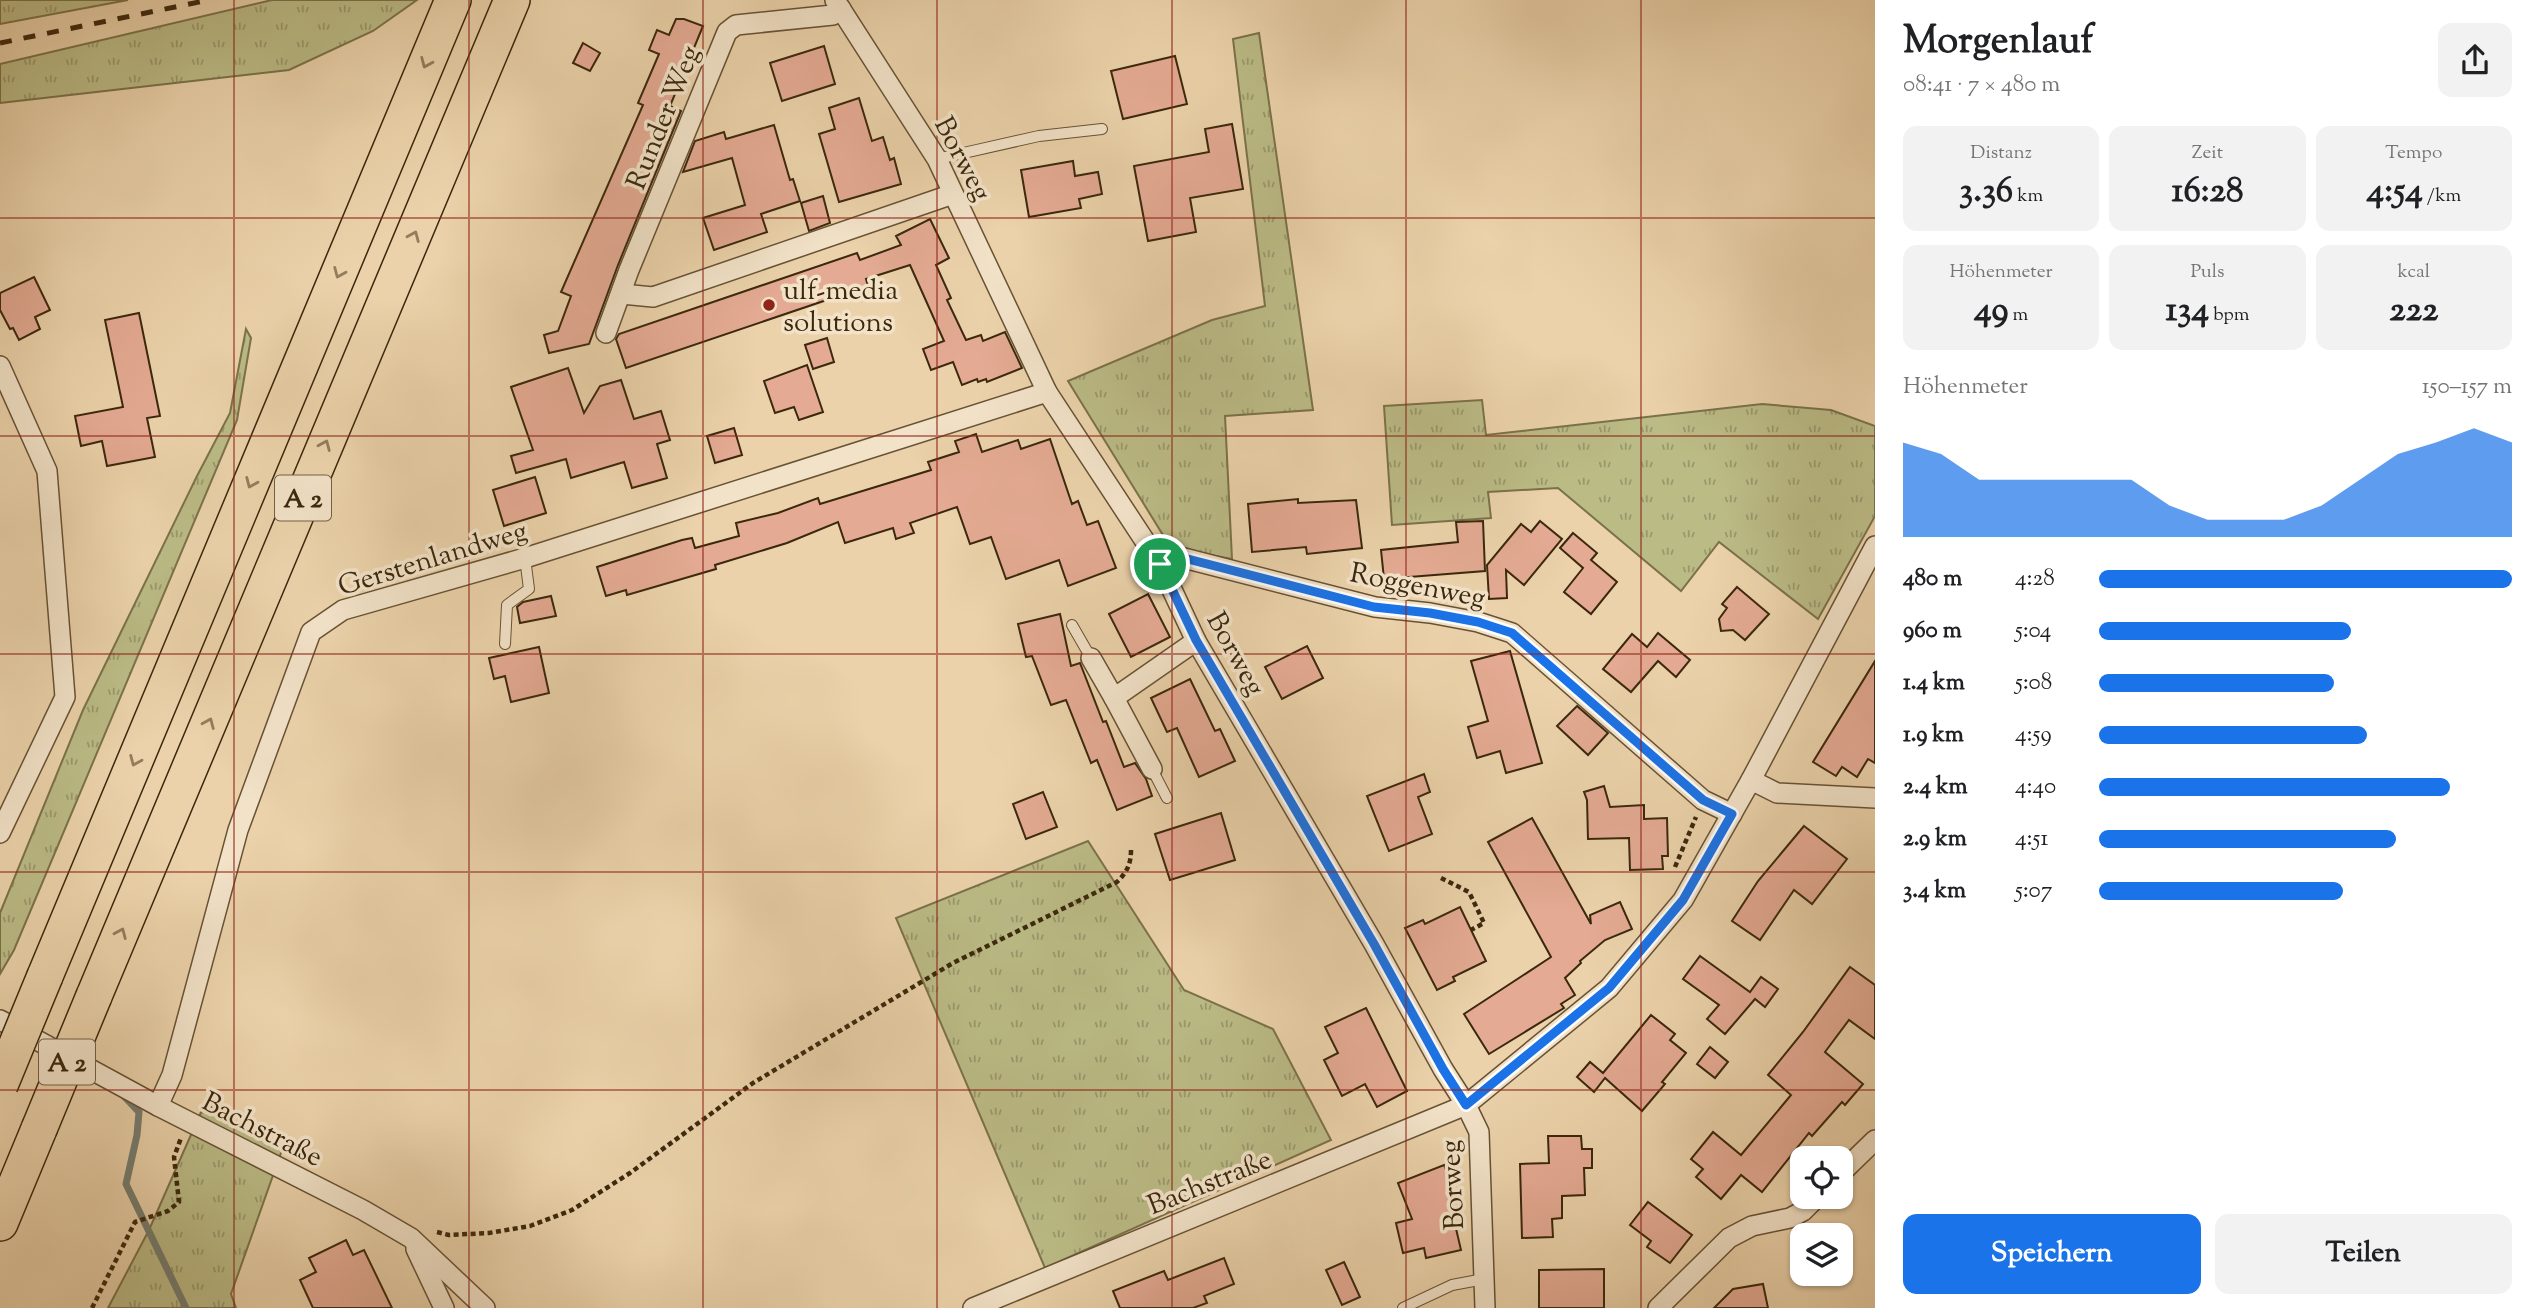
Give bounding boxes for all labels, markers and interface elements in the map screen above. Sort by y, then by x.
text: Morgenlauf [1903,16,2094,70]
button: share [2438,23,2512,97]
street label: Runder Weg [618,40,712,196]
one-way arrow [420,56,434,68]
text: 08:41 · 7 × 480 m [1903,69,2060,102]
street label: Borweg [922,110,1000,209]
text: Distanz [1970,140,2032,167]
text: Zeit [2192,140,2223,167]
text: Tempo [2385,140,2442,167]
text: 3.36 [1959,167,2013,218]
text: 16:28 [2172,167,2243,218]
text: 4:54 [2366,167,2423,218]
text: km [2013,183,2043,210]
text: /km [2423,183,2461,210]
one-way arrow [405,230,419,242]
text: Höhenmeter [1950,259,2053,286]
text: Puls [2190,259,2225,286]
text: kcal [2397,259,2430,286]
one-way arrow [333,266,347,278]
place label: ulf-media solutions [783,272,898,344]
text: 49 [1974,286,2008,337]
text: 134 [2165,286,2209,337]
text: 222 [2389,286,2438,337]
marker: ulf-media solutions [761,297,777,313]
text: m [2008,302,2028,329]
text: bpm [2209,302,2250,329]
text: Höhenmeter [1903,371,2028,404]
text: 150–157 m [2422,371,2512,404]
one-way arrow [317,440,331,452]
one-way arrow [245,476,259,488]
road number: A 2 [275,476,331,520]
street label: Gerstenlandweg [333,512,532,608]
pin [1130,534,1190,594]
icon: arrive [1141,545,1179,583]
street label: Roggenweg [1346,554,1489,620]
text: 480 m [1903,563,1962,596]
text: 4:28 [2015,563,2055,596]
street label: Borweg [1195,605,1274,704]
text: 960 m [1903,615,1962,648]
text: 5:04 [2015,615,2051,648]
text: 1.4 km [1903,667,1965,700]
text: 5:08 [2015,667,2052,700]
one-way arrow [201,718,215,730]
text: 1.9 km [1903,719,1964,752]
text: 4:59 [2015,719,2052,752]
one-way arrow [129,753,143,766]
text: 2.4 km [1903,771,1968,804]
text: 4:40 [2015,771,2056,804]
text: 2.9 km [1903,823,1967,856]
text: 4:51 [2015,823,2048,856]
text: 3.4 km [1903,875,1966,908]
text: 5:07 [2015,875,2052,908]
one-way arrow [113,927,127,940]
road number: A 2 [39,1040,95,1084]
street label: Bachstraße [194,1083,329,1178]
street label: Borweg [1432,1139,1476,1231]
street label: Bachstraße [1142,1141,1278,1227]
map controls [1790,1146,1853,1286]
button: locate [1790,1146,1853,1209]
button: Speichern [1903,1214,2201,1294]
button: Teilen [2215,1214,2512,1294]
button: layers [1790,1223,1853,1286]

